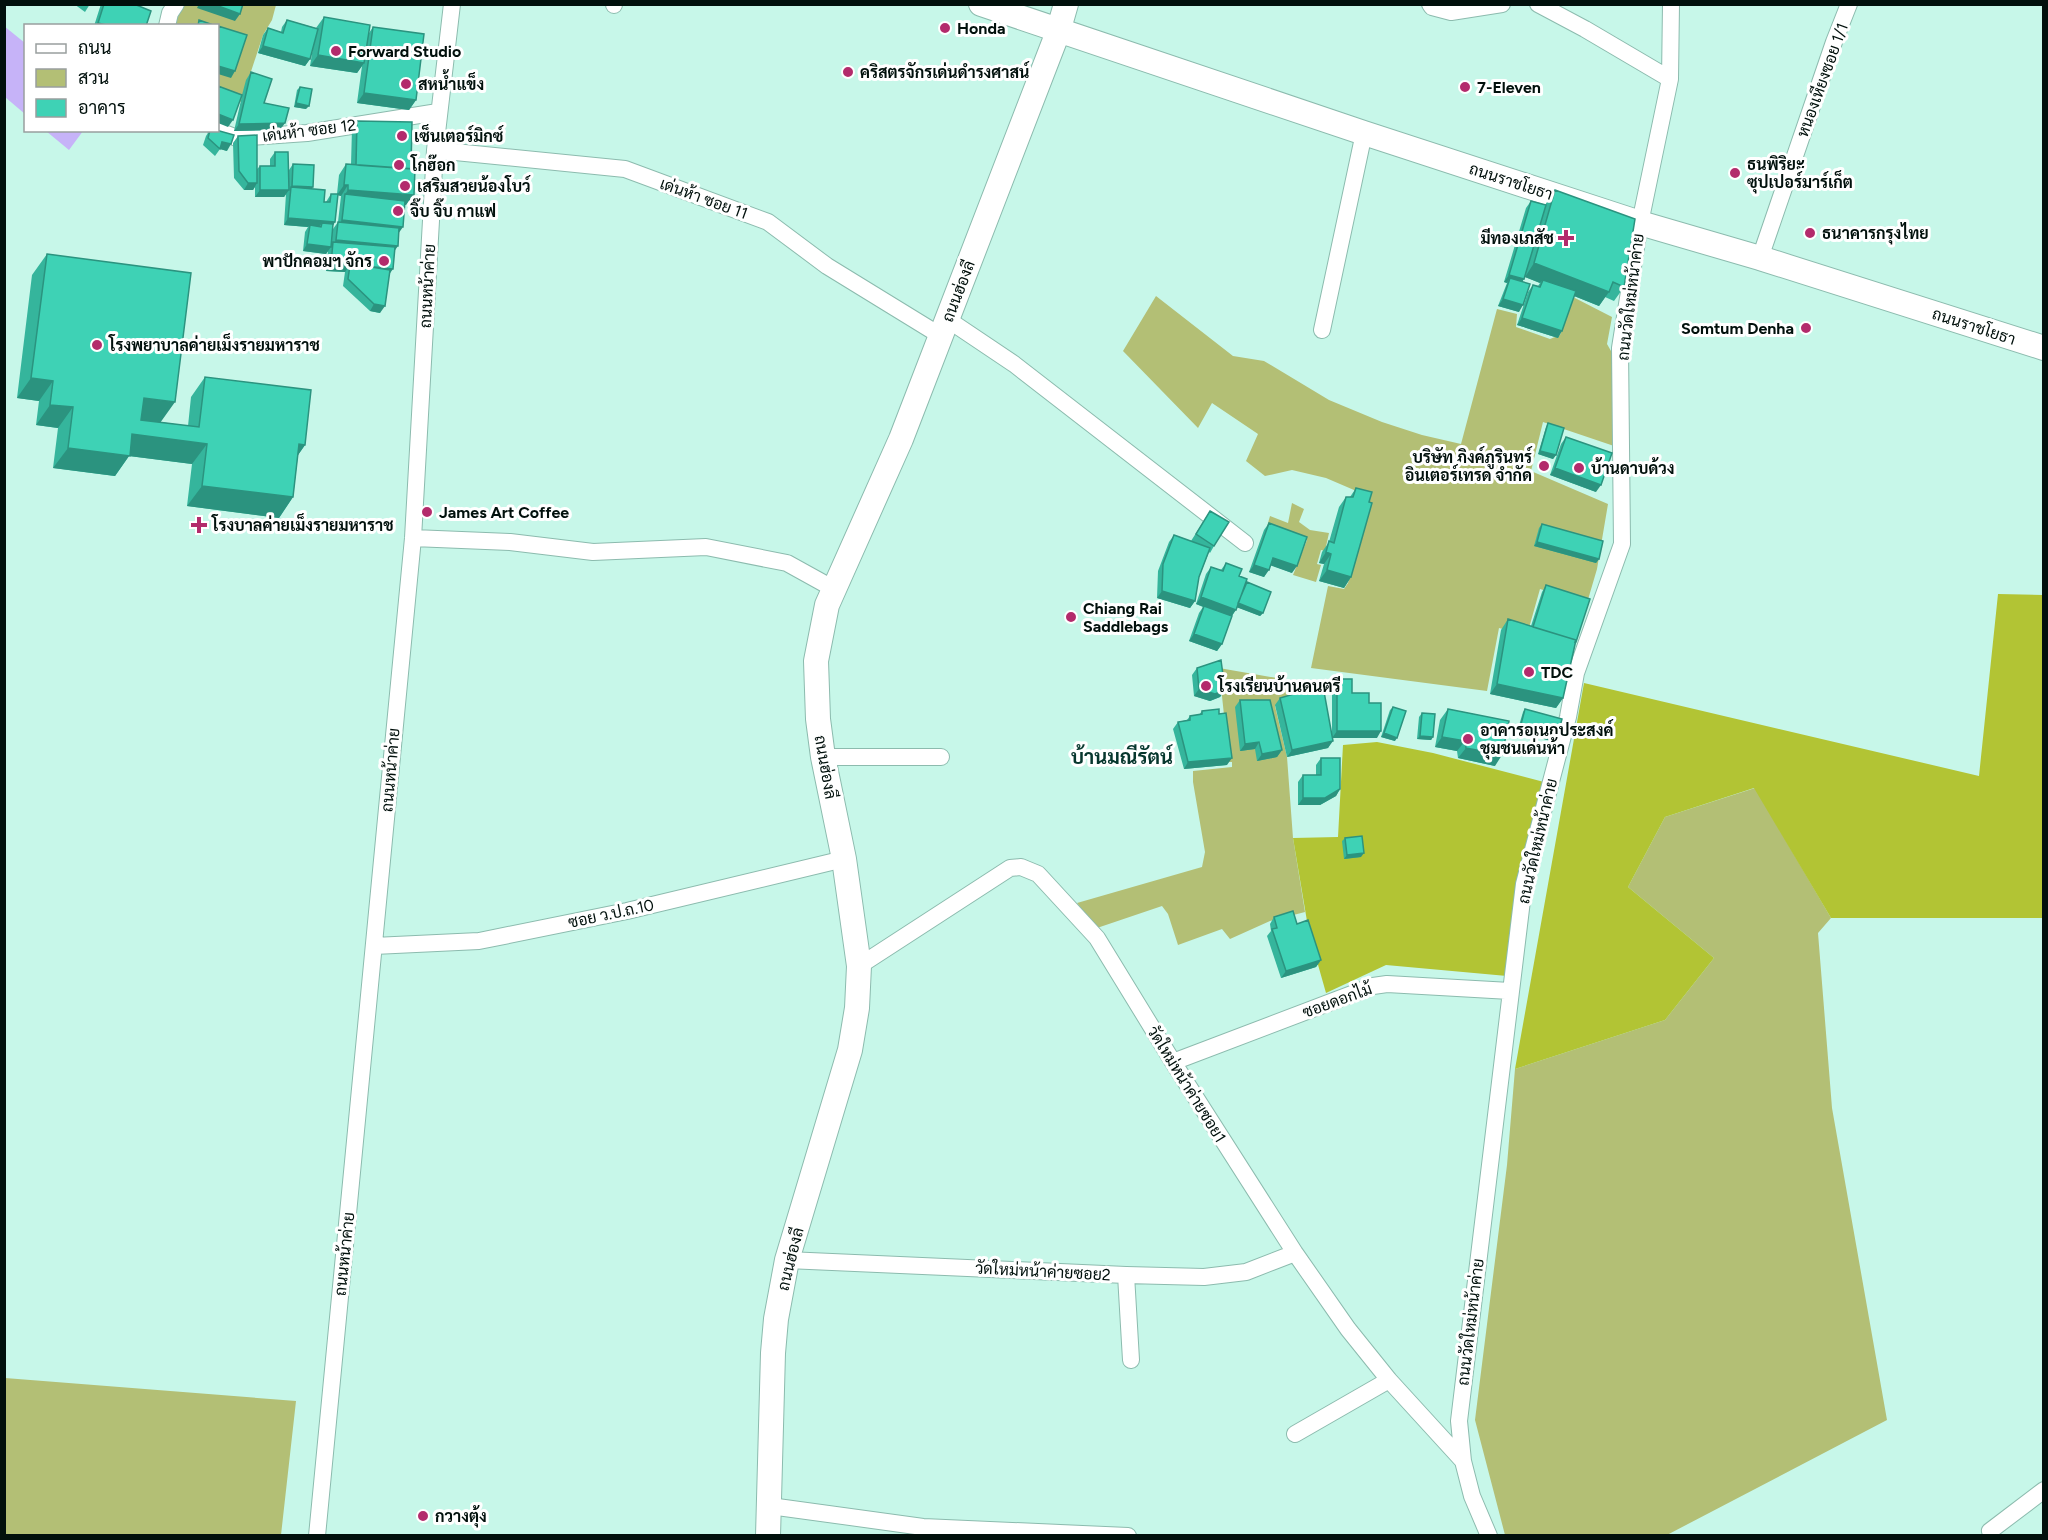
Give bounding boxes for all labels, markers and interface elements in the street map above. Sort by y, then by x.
place label: Honda [957,19,1005,38]
street label: หนองเหียงซอย 1/1 [1791,20,1852,140]
marker: Honda [938,21,952,35]
legend [24,24,219,132]
text: ถนน [78,37,111,59]
place label: Forward Studio [348,42,461,61]
marker: Forward Studio [329,44,343,58]
place label: คริสตรจักรเด่นดำรงศาสน์ [860,61,1030,82]
marker: คริสตรจักรเด่นดำรงศาสน์ [841,65,855,79]
text: สวน [78,67,109,89]
place label: สหน้ำแข็ง [418,69,484,94]
marker: สหน้ำแข็ง [399,77,413,91]
place label: 7-Eleven [1477,78,1541,97]
marker: 7-Eleven [1458,80,1472,94]
text: อาคาร [78,97,126,119]
street label: เด่นห้า ซอย 12 [261,114,357,146]
place label: เซ็นเตอร์มิกซ์ [414,123,504,146]
marker: เซ็นเตอร์มิกซ์ [395,129,409,143]
place label: โกฮ๊อก [410,154,456,175]
place label: ธนพิริยะ ซุปเปอร์มาร์เก็ต [1747,154,1853,194]
street label: ถนนราชโยธา [1467,157,1556,204]
marker: โกฮ๊อก [392,158,406,172]
marker: ธนพิริยะ ซุปเปอร์มาร์เก็ต [1728,166,1742,180]
street label: เด่นห้า ซอย 11 [657,173,751,223]
place label: เสริมสวยน้องโบว์ [417,175,532,196]
marker: เสริมสวยน้องโบว์ [398,179,412,193]
place label: จิ๊บ จิ๊บ กาแฟ [410,198,496,221]
marker: จิ๊บ จิ๊บ กาแฟ [391,204,405,218]
place label: ธนาคารกรุงไทย [1822,222,1929,245]
marker: ธนาคารกรุงไทย [1803,226,1817,240]
place label: มีทองเภสัช [1480,228,1554,248]
marker: มีทองเภสัช [1559,231,1573,245]
street label: ถนนวัดใหม่หน้าค่าย [1611,232,1648,362]
street label: ถนนหน้าค่าย [415,243,439,329]
place label: พาปักคอมฯ จักร [262,251,372,271]
marker: พาปักคอมฯ จักร [377,254,391,268]
street label: ถนนฮ่องลี [936,257,979,325]
street label: ถนนราชโยธา [1930,302,2019,349]
place label: Somtum Denha [1681,319,1794,338]
marker: Somtum Denha [1799,321,1813,335]
place label: โรงพยาบาลค่ายเม็งรายมหาราช [108,332,320,355]
marker: โรงพยาบาลค่ายเม็งรายมหาราช [90,338,104,352]
place label: บริษัท ภิงค์ภูรินทร์ อินเตอร์เทรด จำกัด [1405,446,1533,485]
place label: บ้านดาบด้วง [1591,457,1674,478]
marker: บริษัท ภิงค์ภูรินทร์ อินเตอร์เทรด จำกัด [1537,459,1551,473]
marker: บ้านดาบด้วง [1572,461,1586,475]
place label: James Art Coffee [439,503,569,522]
marker: James Art Coffee [420,505,434,519]
place label: โรงบาลค่ายเม็งรายมหาราช [211,512,394,535]
marker: โรงบาลค่ายเม็งรายมหาราช [190,516,208,534]
place label: Chiang Rai Saddlebags [1083,599,1169,636]
marker: Chiang Rai Saddlebags [1064,610,1078,624]
place label: TDC [1541,663,1574,682]
marker: TDC [1522,665,1536,679]
place label: โรงเรียนบ้านดนตรี [1217,675,1341,696]
marker: โรงเรียนบ้านดนตรี [1199,679,1213,693]
place label: อาคารอเนกประสงค์ ชุมชนเด่นห้า [1480,719,1614,760]
street label: ถนนหน้าค่าย [376,727,404,813]
marker: อาคารอเนกประสงค์ ชุมชนเด่นห้า [1461,732,1475,746]
street label: ถนนฮ่องลี [811,733,842,801]
district label: บ้านมณีรัตน์ [1071,744,1174,769]
street label: ถนนวัดใหม่หน้าค่าย [1512,776,1561,906]
street label: ซอย ว.ป.ถ.10 [566,895,656,932]
street label: ซอยดอกไม้ [1299,977,1375,1022]
street label: วัดใหม่หน้าค่ายซอย1 [1143,1022,1232,1146]
street label: ถนนหน้าค่าย [330,1211,358,1297]
street label: ถนนฮ่องลี [772,1225,808,1293]
street label: วัดใหม่หน้าค่ายซอย2 [975,1256,1111,1285]
street label: ถนนวัดใหม่หน้าค่าย [1451,1257,1488,1387]
place label: กวางตุ้ง [435,1505,487,1528]
marker: กวางตุ้ง [416,1509,430,1523]

